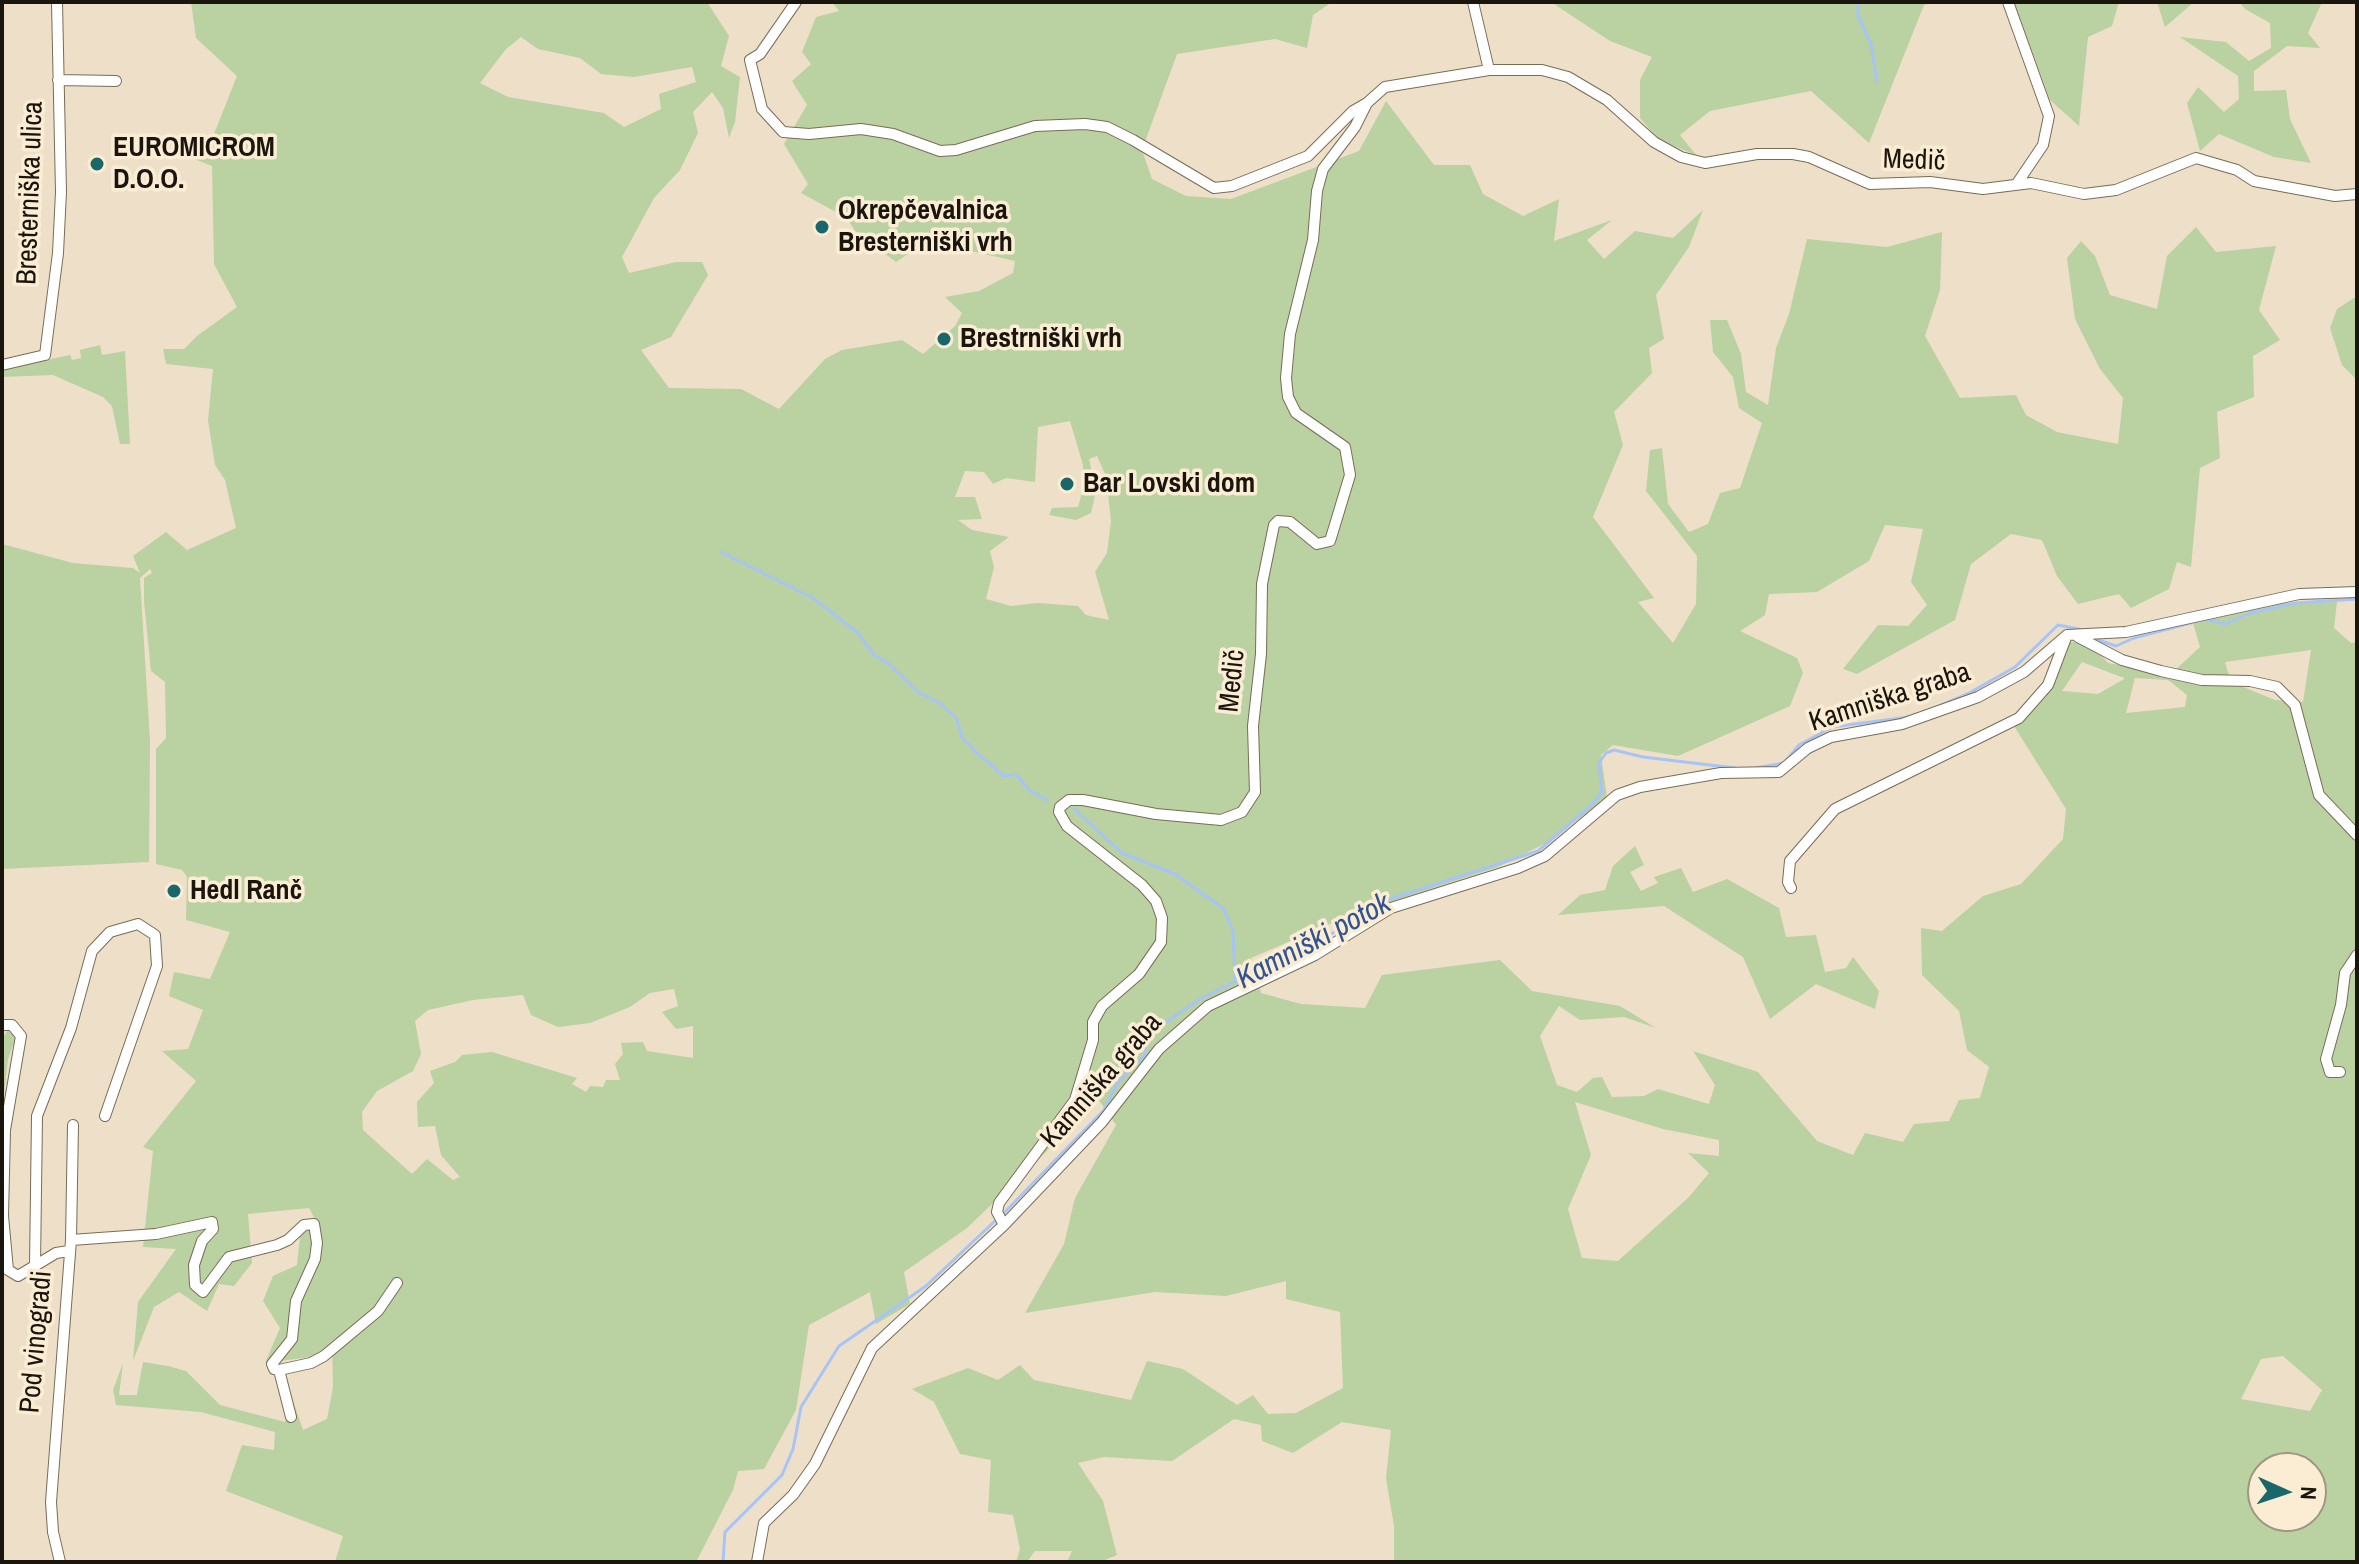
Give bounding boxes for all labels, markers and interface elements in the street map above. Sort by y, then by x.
street label: Bresterniška ulica [11,101,51,285]
place label: EUROMICROM D.O.O. [113,131,275,197]
street label: Medič [1882,143,1946,179]
marker: EUROMICROM D.O.O. [88,155,106,173]
place label: Okrepčevalnica Bresterniški vrh [838,194,1013,260]
marker: Okrepčevalnica Bresterniški vrh [813,218,831,236]
place label: Brestrniški vrh [960,322,1122,356]
marker: Brestrniški vrh [935,330,953,348]
place label: Bar Lovski dom [1083,467,1255,501]
marker: Bar Lovski dom [1058,475,1076,493]
street label: Medič [1213,648,1253,714]
street label: Kamniška graba [1805,656,1975,740]
place label: Hedl Ranč [190,874,302,908]
marker: Hedl Ranč [165,882,183,900]
water label: Kamniški potok [1231,886,1397,998]
street label: Kamniška graba [1034,1007,1170,1155]
street label: Pod vinogradi [14,1269,60,1415]
north arrow [2247,1452,2327,1532]
text: N [2294,1486,2324,1500]

